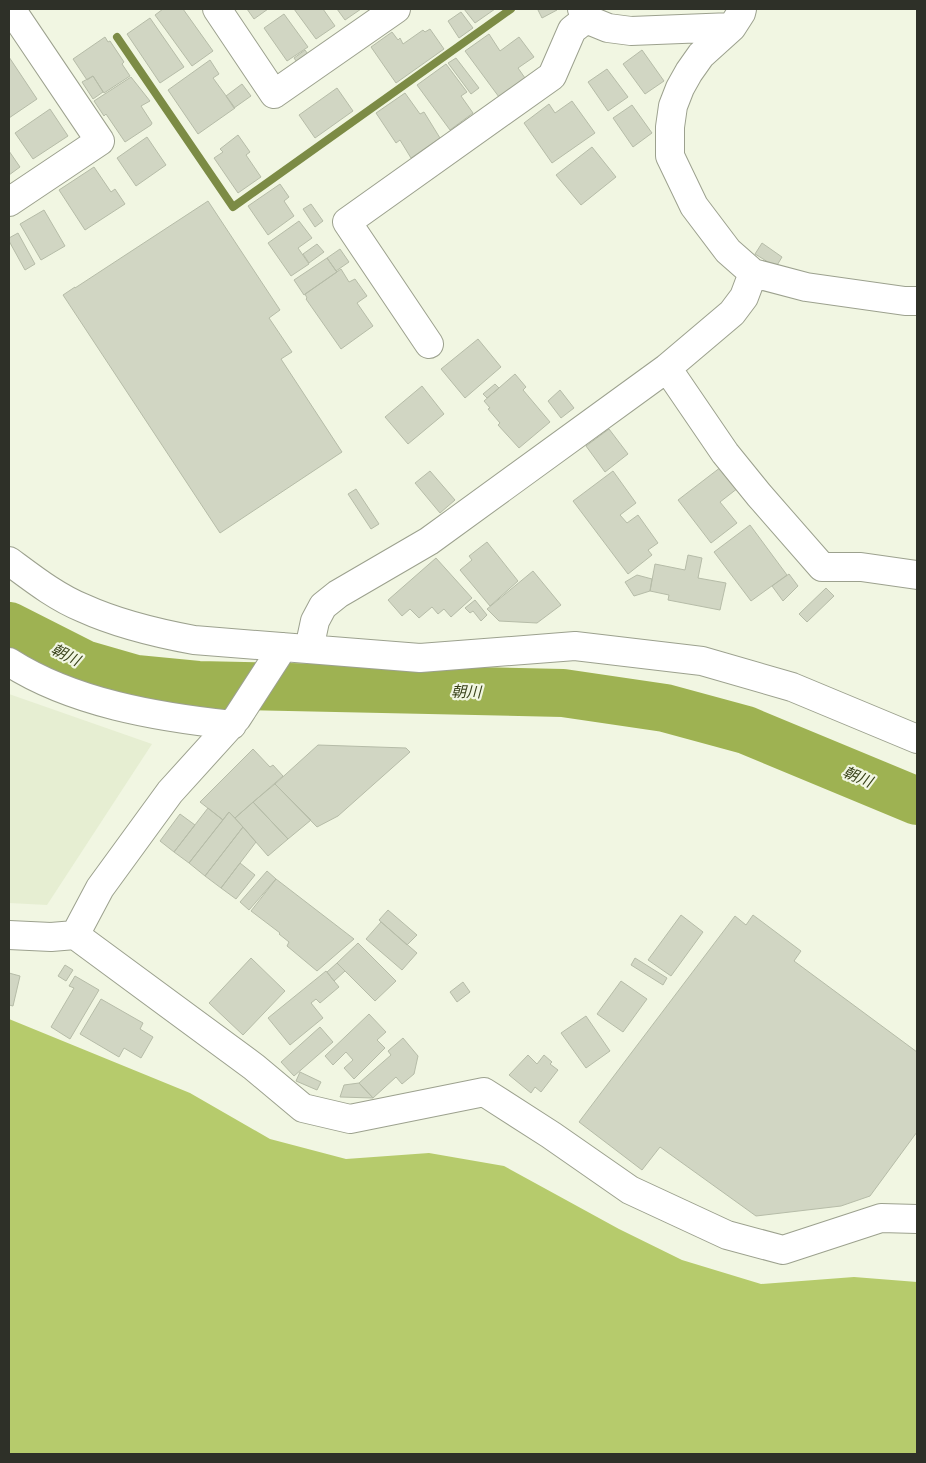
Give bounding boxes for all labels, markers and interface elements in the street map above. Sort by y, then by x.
water label: 朝川 [48,638,86,670]
water label: 朝川 [451,681,483,701]
water label: 朝川 [840,761,878,792]

